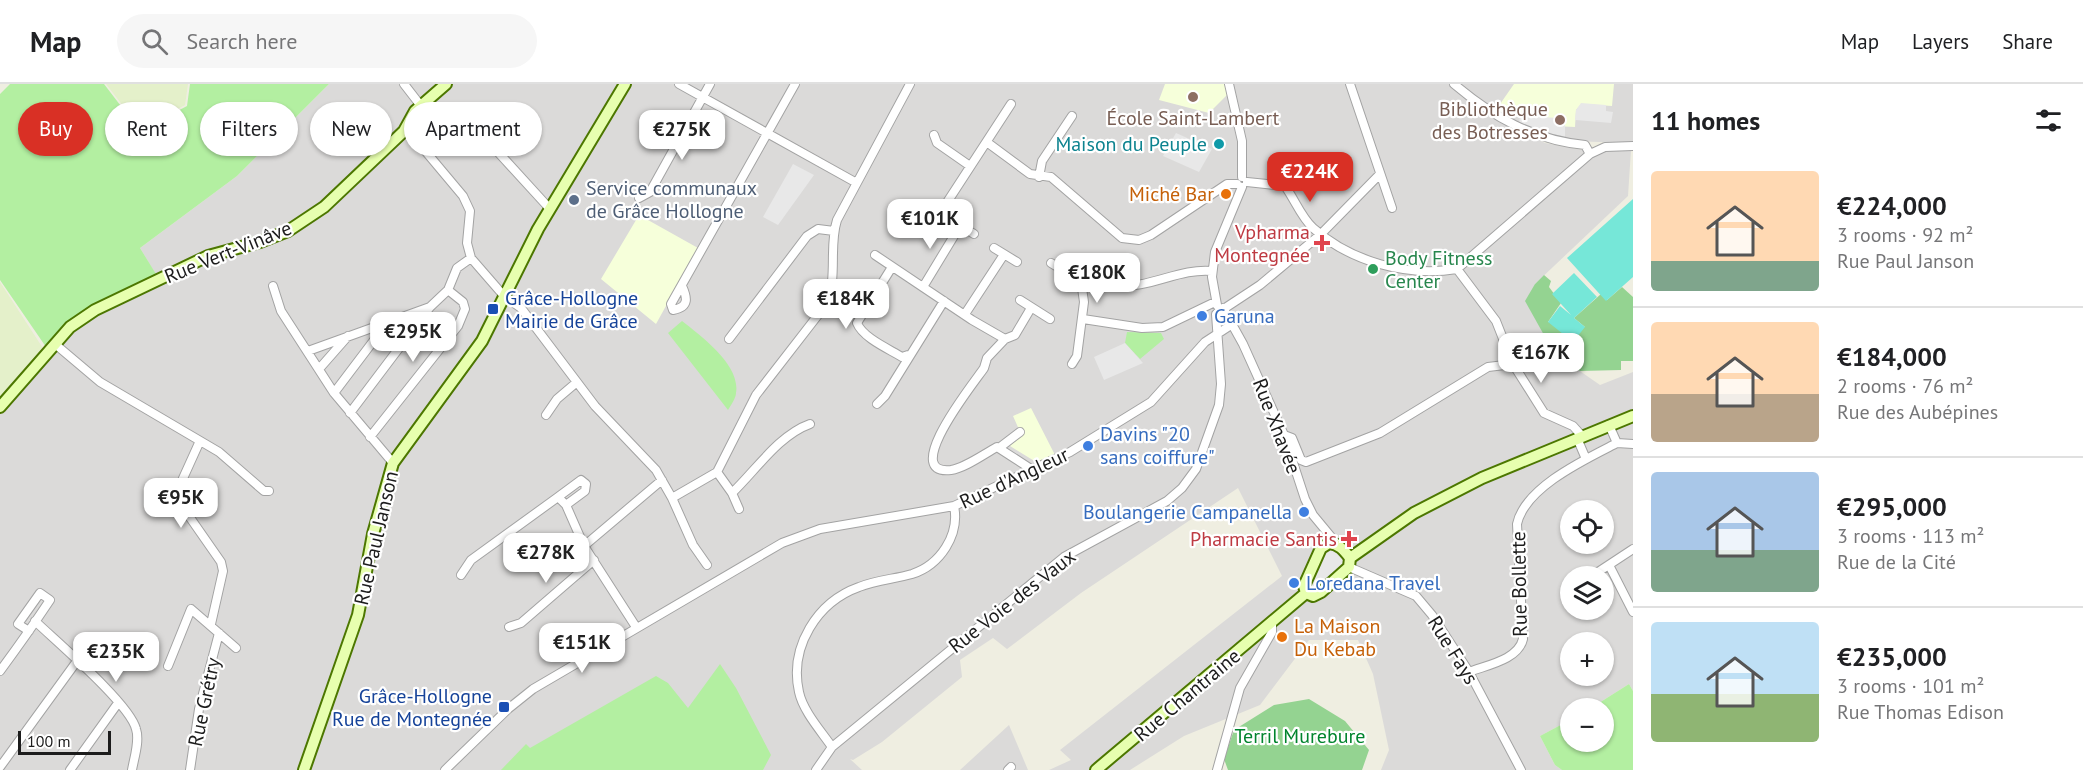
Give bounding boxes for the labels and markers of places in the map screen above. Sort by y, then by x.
marker: École Saint-Lambert [1186,90,1200,104]
place label: Bibliothèque des Botresses [1432,96,1548,145]
place label: École Saint-Lambert [1107,105,1280,131]
pin: €275K [640,110,724,161]
marker: Bibliothèque des Botresses [1553,113,1567,127]
place label: Maison du Peuple [1055,131,1207,157]
marker: Maison du Peuple [1212,137,1226,151]
pin: €224K [1268,152,1352,203]
place label: Service communaux de Grâce Hollogne [586,175,757,224]
place label: Miché Bar [1129,181,1214,207]
marker: Miché Bar [1219,187,1233,201]
marker: Service communaux de Grâce Hollogne [567,193,581,207]
pin: €101K [888,199,972,250]
place label: Vpharma Montegnée [1214,219,1310,268]
marker: Vpharma Montegnée [1315,236,1329,250]
place label: Body Fitness Center [1385,245,1493,294]
pin: €180K [1055,253,1139,304]
marker: Body Fitness Center [1366,262,1380,276]
pin: €184K [804,279,888,330]
place label: Grâce-Hollogne Mairie de Grâce [505,285,638,334]
marker: Grâce-Hollogne Mairie de Grâce [486,302,500,316]
place label: Garuna [1214,303,1275,329]
marker: Garuna [1195,309,1209,323]
pin: €295K [371,312,455,363]
pin: €167K [1499,333,1583,384]
place label: Davins "20 sans coiffure" [1100,421,1215,470]
marker: Davins "20 sans coiffure" [1081,439,1095,453]
pin: €95K [145,478,217,529]
place label: Boulangerie Campanella [1083,499,1292,525]
marker: Boulangerie Campanella [1297,505,1311,519]
place label: Pharmacie Santis [1190,526,1337,552]
marker: Pharmacie Santis [1342,532,1356,546]
pin: €278K [504,533,588,584]
place label: Loredana Travel [1306,570,1440,596]
marker: Loredana Travel [1287,576,1301,590]
place label: La Maison Du Kebab [1294,613,1380,662]
pin: €151K [540,623,624,674]
marker: La Maison Du Kebab [1275,630,1289,644]
pin: €235K [74,632,158,683]
place label: Grâce-Hollogne Rue de Montegnée [332,683,492,732]
marker: Grâce-Hollogne Rue de Montegnée [497,700,511,714]

